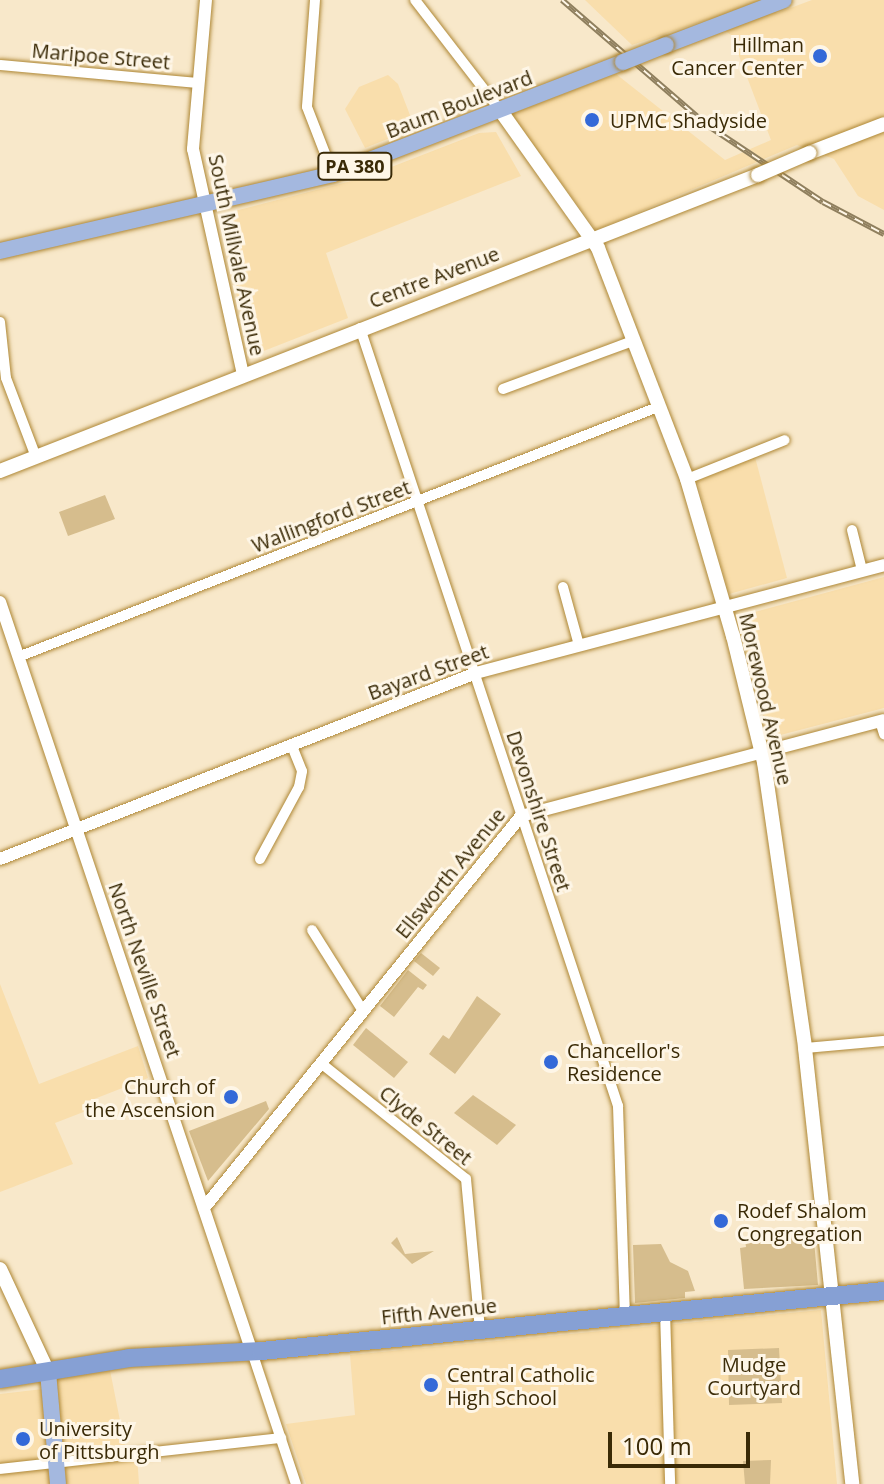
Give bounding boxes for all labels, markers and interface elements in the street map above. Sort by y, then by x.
place label: Hillman Cancer Center [671,32,804,79]
street label: Maripoe Street [31,38,171,74]
marker: Hillman Cancer Center [811,47,829,65]
street label: Baum Boulevard [382,65,536,143]
place label: UPMC Shadyside [610,108,767,132]
marker: UPMC Shadyside [581,109,603,131]
street label: South Millvale Avenue [204,152,270,358]
road number: PA 380 [317,152,393,180]
street label: Centre Avenue [366,241,502,313]
street label: Wallingford Street [248,475,414,557]
street label: Morewood Avenue [735,611,797,787]
street label: Bayard Street [364,639,492,705]
street label: Devonshire Street [502,728,576,894]
street label: Ellsworth Avenue [390,803,510,943]
street label: North Neville Street [104,879,186,1061]
place label: Chancellor's Residence [567,1038,680,1085]
marker: Chancellor's Residence [542,1053,560,1071]
place label: Church of the Ascension [85,1074,215,1121]
street label: Clyde Street [375,1080,477,1170]
marker: Church of the Ascension [222,1088,240,1106]
place label: Rodef Shalom Congregation [737,1198,867,1245]
marker: Rodef Shalom Congregation [712,1212,730,1230]
street label: Fifth Avenue [380,1293,498,1329]
park label: Mudge Courtyard [707,1353,801,1400]
place label: Central Catholic High School [447,1362,595,1409]
marker: Central Catholic High School [422,1376,440,1394]
place label: University of Pittsburgh [39,1416,160,1463]
scale bar [612,1416,754,1466]
text: 100 m [622,1429,692,1462]
marker: University of Pittsburgh [14,1430,32,1448]

